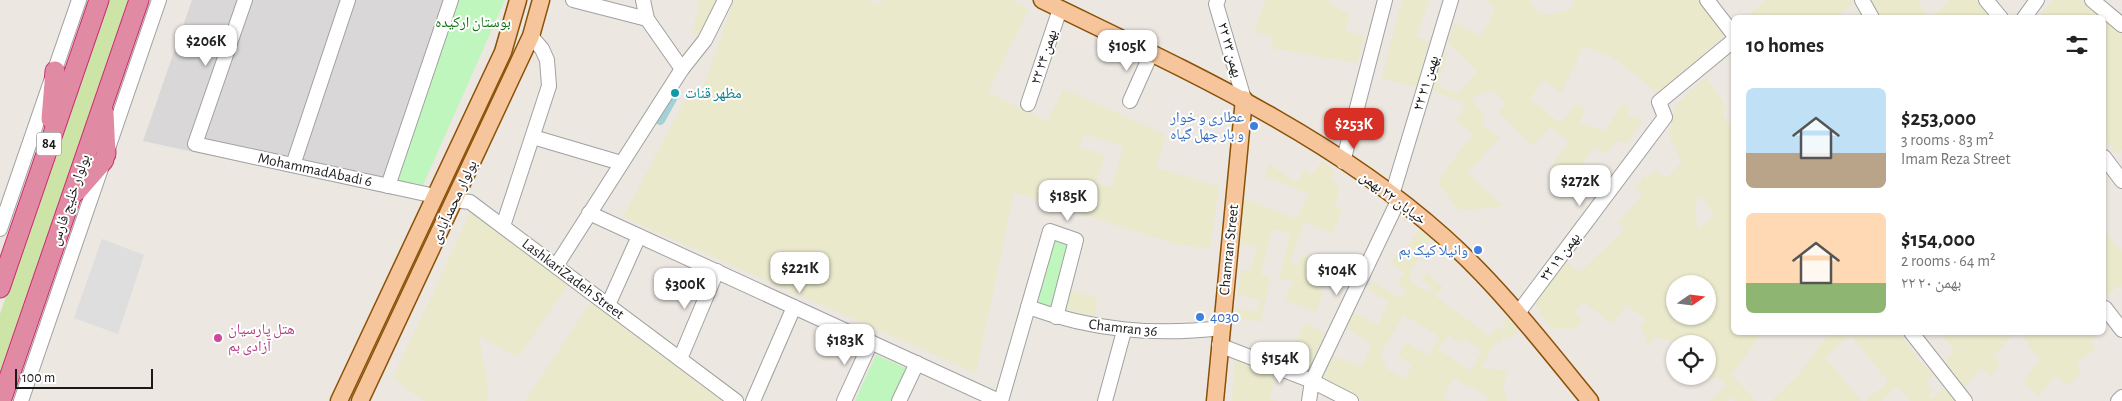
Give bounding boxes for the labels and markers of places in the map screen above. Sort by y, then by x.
pin: $206K [171,24,241,67]
pin: $105K [1092,30,1162,72]
place label: مظهر قنات [685,86,742,102]
marker: مظهر قنات [669,87,681,99]
pin: $253K [1319,108,1389,150]
place label: عطاری و خوار و بار چهل گیاه [1169,110,1244,144]
marker: عطاری و خوار و بار چهل گیاه [1248,120,1260,132]
pin: $272K [1545,164,1615,207]
pin: $185K [1033,180,1103,222]
place label: وانیلا کیک بم [1398,243,1468,260]
marker: وانیلا کیک بم [1472,244,1484,256]
pin: $221K [765,252,835,294]
pin: $104K [1302,254,1372,296]
pin: $300K [650,268,720,310]
place label: 4030 [1210,310,1239,325]
marker: 4030 [1194,311,1206,323]
place label: هتل پارسیان آزادی بم [228,322,295,356]
pin: $183K [810,324,880,366]
marker: هتل پارسیان آزادی بم [212,332,224,344]
pin: $154K [1245,342,1315,384]

